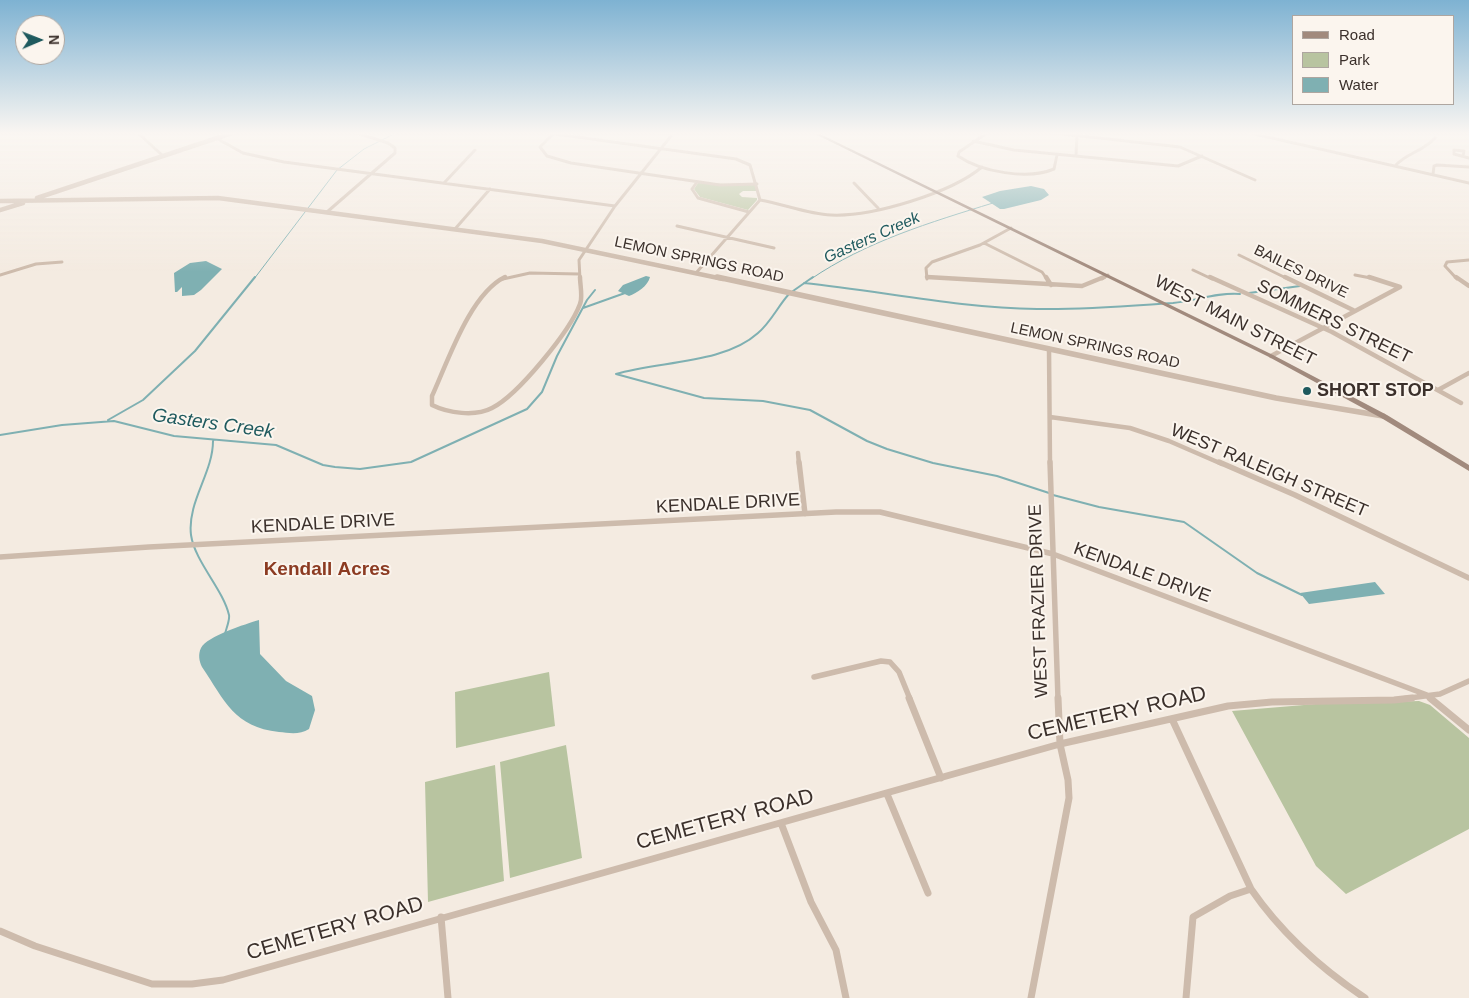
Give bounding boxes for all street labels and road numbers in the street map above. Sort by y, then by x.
street label: LEMON SPRINGS ROAD [613,233,785,287]
street label: BAILES DRIVE [1251,241,1351,303]
street label: WEST MAIN STREET [1151,271,1319,371]
street label: SOMMERS STREET [1253,275,1415,369]
street label: LEMON SPRINGS ROAD [1009,319,1181,373]
street label: WEST RALEIGH STREET [1167,420,1371,522]
street label: KENDALE DRIVE [656,489,800,519]
street label: WEST FRAZIER DRIVE [1025,504,1053,698]
street label: KENDALE DRIVE [251,509,395,539]
street label: KENDALE DRIVE [1071,538,1213,608]
street label: CEMETERY ROAD [1025,681,1209,747]
street label: CEMETERY ROAD [633,784,817,856]
street label: CEMETERY ROAD [244,892,426,966]

